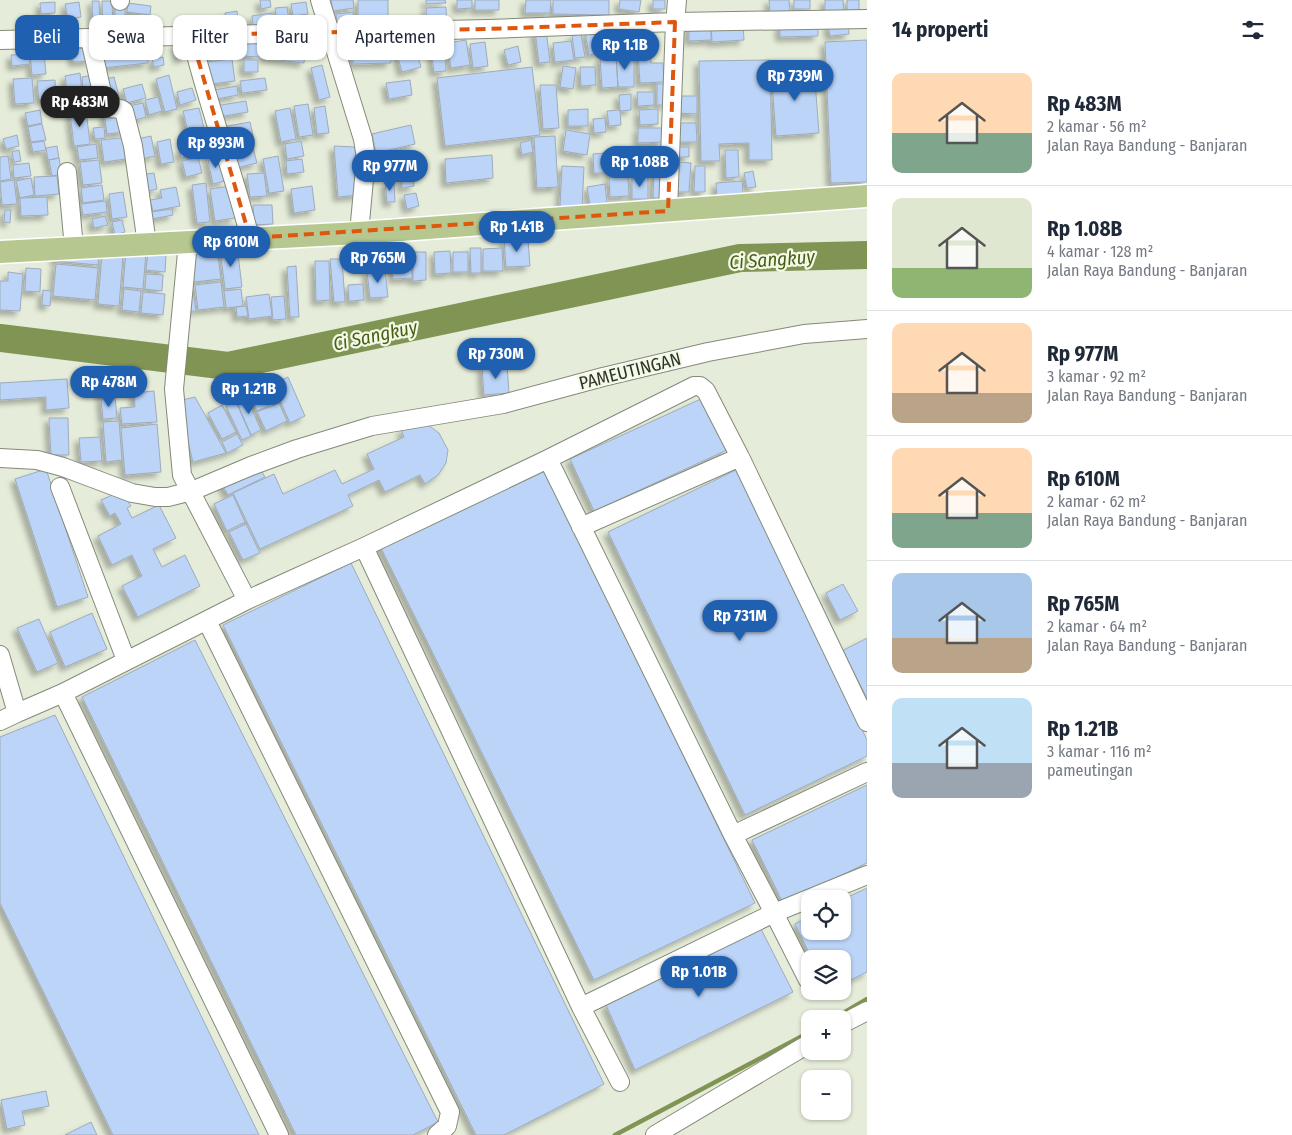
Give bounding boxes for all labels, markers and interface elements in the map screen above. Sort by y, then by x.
chip: Beli [15,15,79,60]
chip: Sewa [89,15,163,60]
chip: Filter [173,15,247,60]
chip: Baru [257,15,327,60]
chip: Apartemen [337,15,454,60]
icon: filters [1239,16,1267,44]
text: 14 properti [892,17,988,43]
pin: Rp 1.1B [579,28,671,71]
text: Rp 1.1B [602,35,648,54]
pin: Rp 739M [749,59,841,102]
text: Rp 739M [767,66,823,85]
pin: Rp 483M [34,86,126,128]
text: Rp 483M [1047,91,1122,117]
text: Rp 483M [52,92,108,111]
icon: home [932,93,992,153]
text: 2 kamar · 56 m² [1047,117,1147,136]
pin: Rp 893M [170,126,262,169]
text: Rp 893M [188,133,244,152]
text: Jalan Raya Bandung - Banjaran [1047,136,1248,155]
pin: Rp 1.08B [588,146,692,188]
pin: Rp 977M [344,150,436,192]
text: Rp 1.08B [611,152,669,171]
text: Rp 977M [363,156,417,175]
pin: Rp 1.41B [465,210,569,253]
text: Rp 1.08B [1047,216,1122,242]
text: Rp 1.41B [490,217,544,236]
icon: home [932,218,992,278]
pin: Rp 610M [185,226,277,268]
text: Rp 610M [203,232,259,251]
pin: Rp 765M [332,242,424,284]
text: 4 kamar · 128 m² [1047,242,1153,261]
water label: Ci Sangkuy [729,245,816,274]
text: Rp 765M [350,248,406,267]
text: Jalan Raya Bandung - Banjaran [1047,261,1248,280]
water label: Ci Sangkuy [331,315,420,356]
pin: Rp 730M [450,338,542,380]
text: Rp 977M [1047,341,1118,367]
icon: home [932,343,992,403]
text: Rp 730M [468,344,524,363]
street label: PAMEUTINGAN [577,348,683,394]
pin: Rp 478M [63,366,155,408]
text: 3 kamar · 92 m² [1047,367,1146,386]
text: Rp 478M [81,372,137,391]
pin: Rp 1.21B [197,372,301,415]
text: Rp 1.21B [222,379,276,398]
text: Jalan Raya Bandung - Banjaran [1047,386,1248,405]
text: Rp 610M [1047,466,1120,492]
icon: home [932,468,992,528]
text: 2 kamar · 62 m² [1047,492,1146,511]
text: Jalan Raya Bandung - Banjaran [1047,511,1248,530]
text: Rp 765M [1047,591,1119,617]
icon: home [932,593,992,653]
pin: Rp 731M [694,600,786,642]
text: Rp 731M [713,606,767,625]
text: 2 kamar · 64 m² [1047,617,1147,636]
text: Jalan Raya Bandung - Banjaran [1047,636,1248,655]
text: Rp 1.21B [1047,716,1118,742]
icon: home [932,718,992,778]
text: 3 kamar · 116 m² [1047,742,1152,761]
text: pameutingan [1047,761,1133,780]
map controls [801,890,851,1120]
button: locate [801,890,851,940]
button: layers [801,950,851,1000]
pin: Rp 1.01B [647,956,751,998]
text: Rp 1.01B [671,962,727,981]
button: + [801,1010,851,1060]
button: − [801,1070,851,1120]

